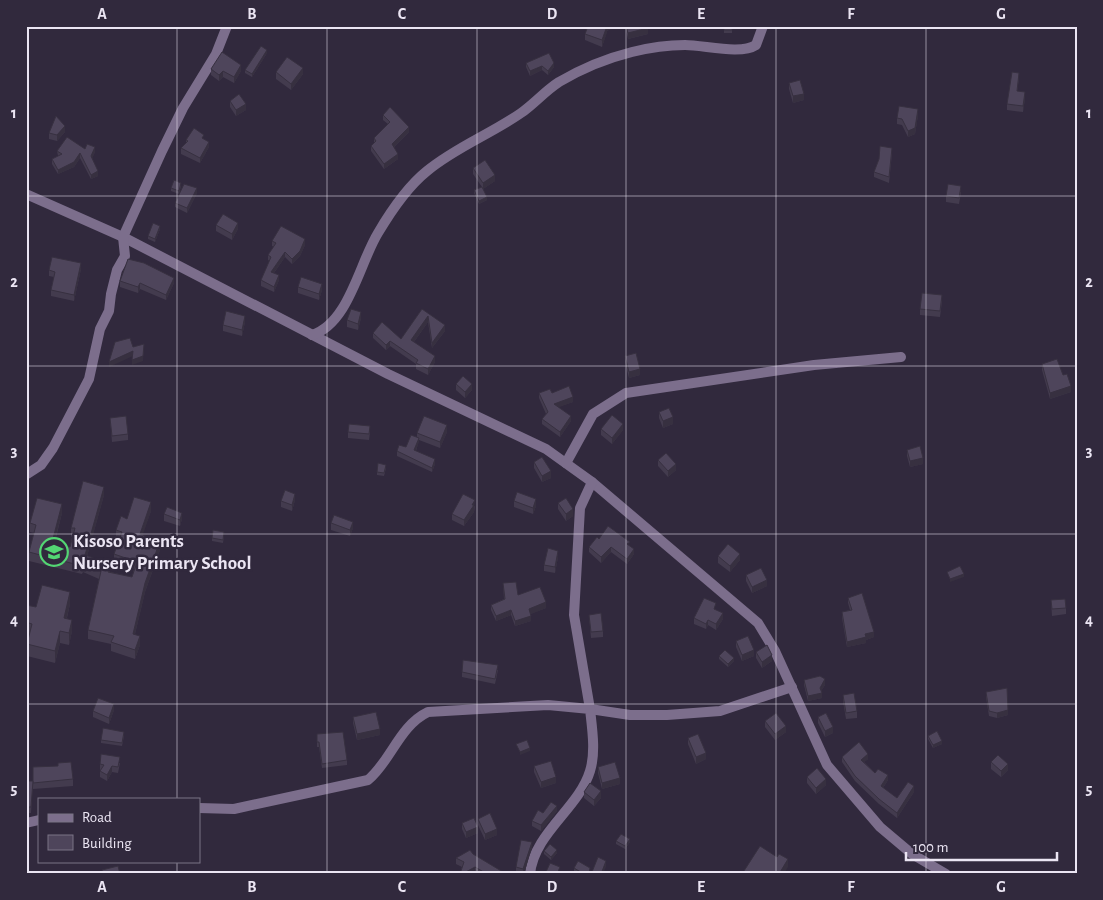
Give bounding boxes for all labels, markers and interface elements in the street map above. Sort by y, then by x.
text: A [97,6,107,22]
text: B [247,6,257,22]
text: C [398,6,407,22]
text: D [547,6,558,22]
text: E [697,6,705,22]
text: F [847,6,855,22]
text: G [996,6,1006,22]
text: 1 [11,105,17,121]
text: 1 [1086,105,1092,121]
text: 2 [10,274,18,290]
text: 2 [1085,274,1093,290]
text: 3 [11,443,18,459]
text: 3 [1086,443,1093,459]
place label: Kisoso Parents Nursery Primary School [73,532,251,573]
school or university icon: Kisoso Parents Nursery Primary School [39,537,69,567]
text: 4 [10,612,18,628]
text: 4 [1085,612,1093,628]
text: 5 [11,781,18,797]
text: 5 [1086,781,1093,797]
legend [38,798,200,862]
text: Road [82,810,112,825]
scale bar [906,830,1057,862]
text: Building [82,836,132,851]
text: 100 m [913,840,948,855]
text: A [97,879,107,895]
text: B [247,879,257,895]
text: C [398,879,407,895]
text: D [547,879,558,895]
text: E [697,879,705,895]
text: F [847,879,855,895]
text: G [996,879,1006,895]

